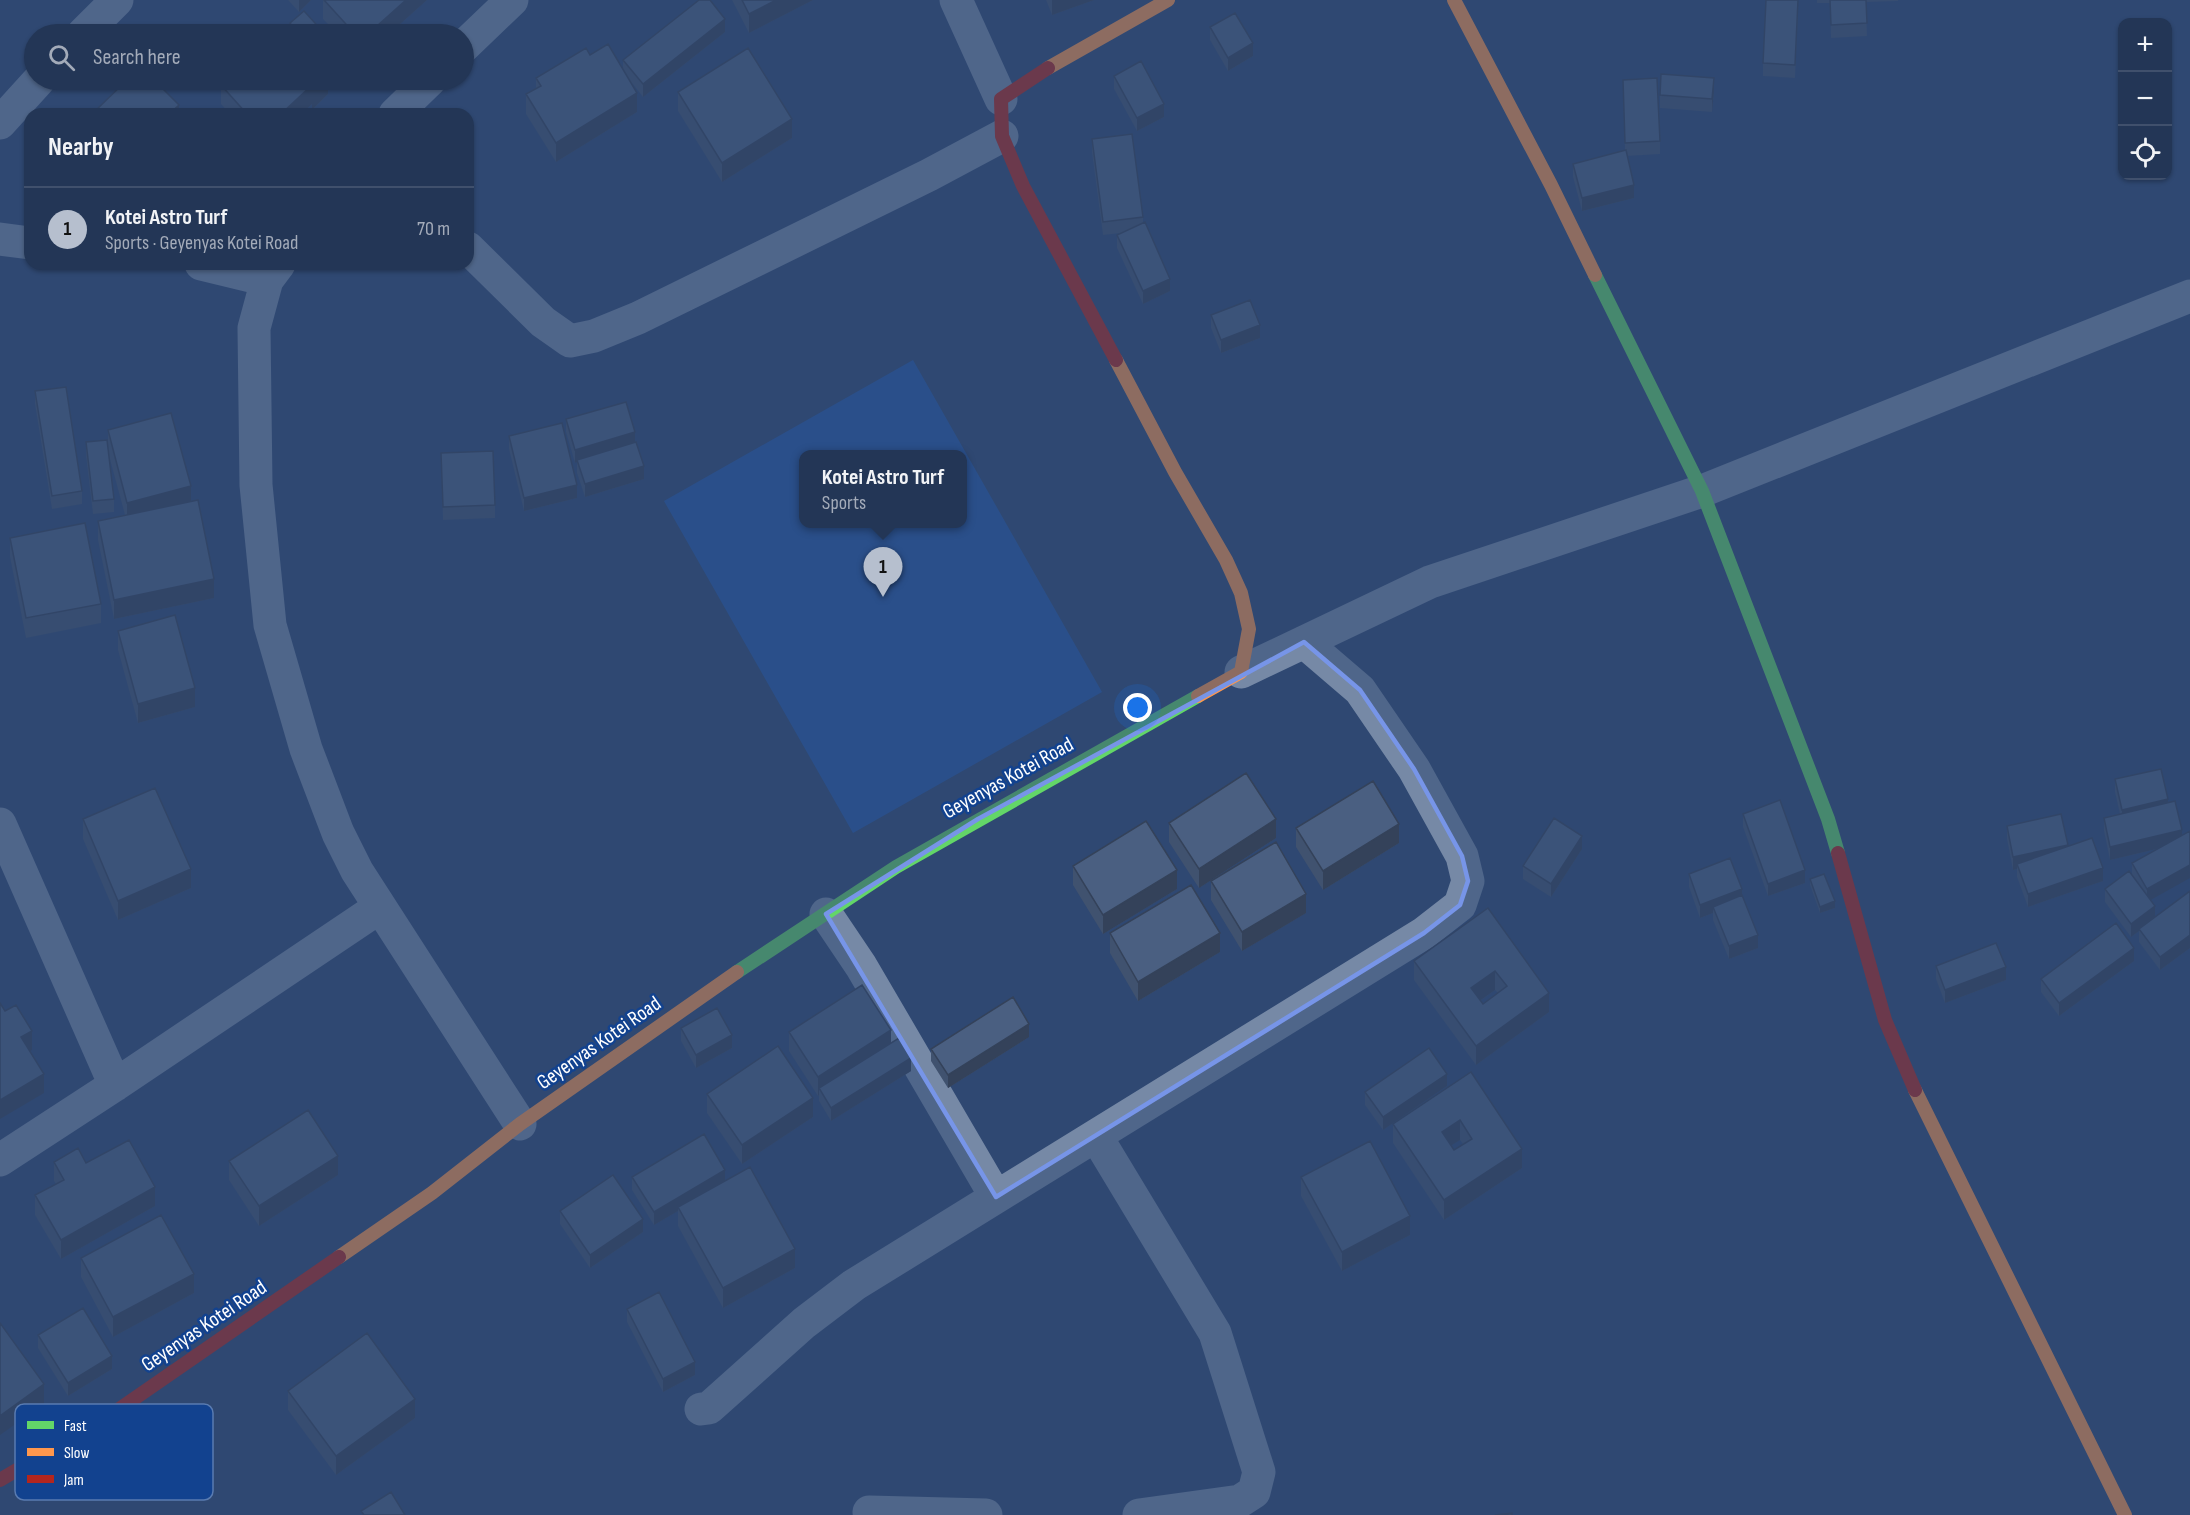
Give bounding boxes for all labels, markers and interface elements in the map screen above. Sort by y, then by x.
map controls [2118,18,2172,180]
button: + [2118,18,2172,72]
search box [24,24,474,90]
icon: search [45,41,78,74]
text: Search here [93,44,180,71]
button: − [2118,72,2172,126]
button: locate [2118,126,2172,180]
text: Nearby [48,132,114,163]
text: Kotei Astro Turf [105,204,227,231]
text: 1 [64,217,71,241]
text: 70 m [417,217,450,241]
text: Sports · Geyenyas Kotei Road [105,231,298,255]
popup [799,450,967,528]
text: Kotei Astro Turf [822,464,944,491]
text: Sports [822,491,866,515]
pin: 1 [864,548,902,597]
your location [1123,693,1152,722]
street label: Geyenyas Kotei Road [938,732,1078,824]
street label: Geyenyas Kotei Road [532,991,666,1095]
street label: Geyenyas Kotei Road [137,1275,271,1377]
legend [15,1404,213,1500]
text: Fast [64,1417,87,1436]
text: Slow [64,1444,89,1463]
text: Jam [63,1471,84,1490]

